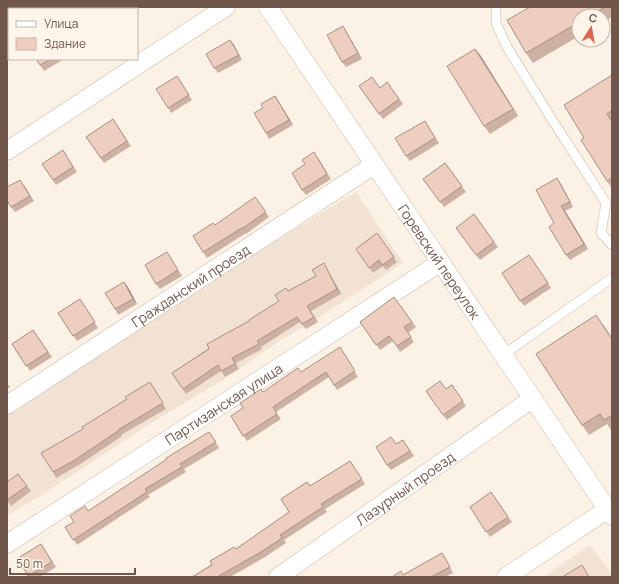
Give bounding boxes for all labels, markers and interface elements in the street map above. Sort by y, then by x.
legend [8,8,138,60]
north arrow [571,8,611,48]
text: С [588,10,598,26]
text: Улица [44,15,78,32]
text: Здание [44,35,86,52]
street label: Горевский переулок [394,200,486,323]
street label: Гражданский проезд [127,239,253,331]
street label: Партизанская улица [161,358,286,449]
street label: Лазурный проезд [352,447,458,529]
scale bar [10,550,135,576]
text: 50 m [16,555,43,572]

